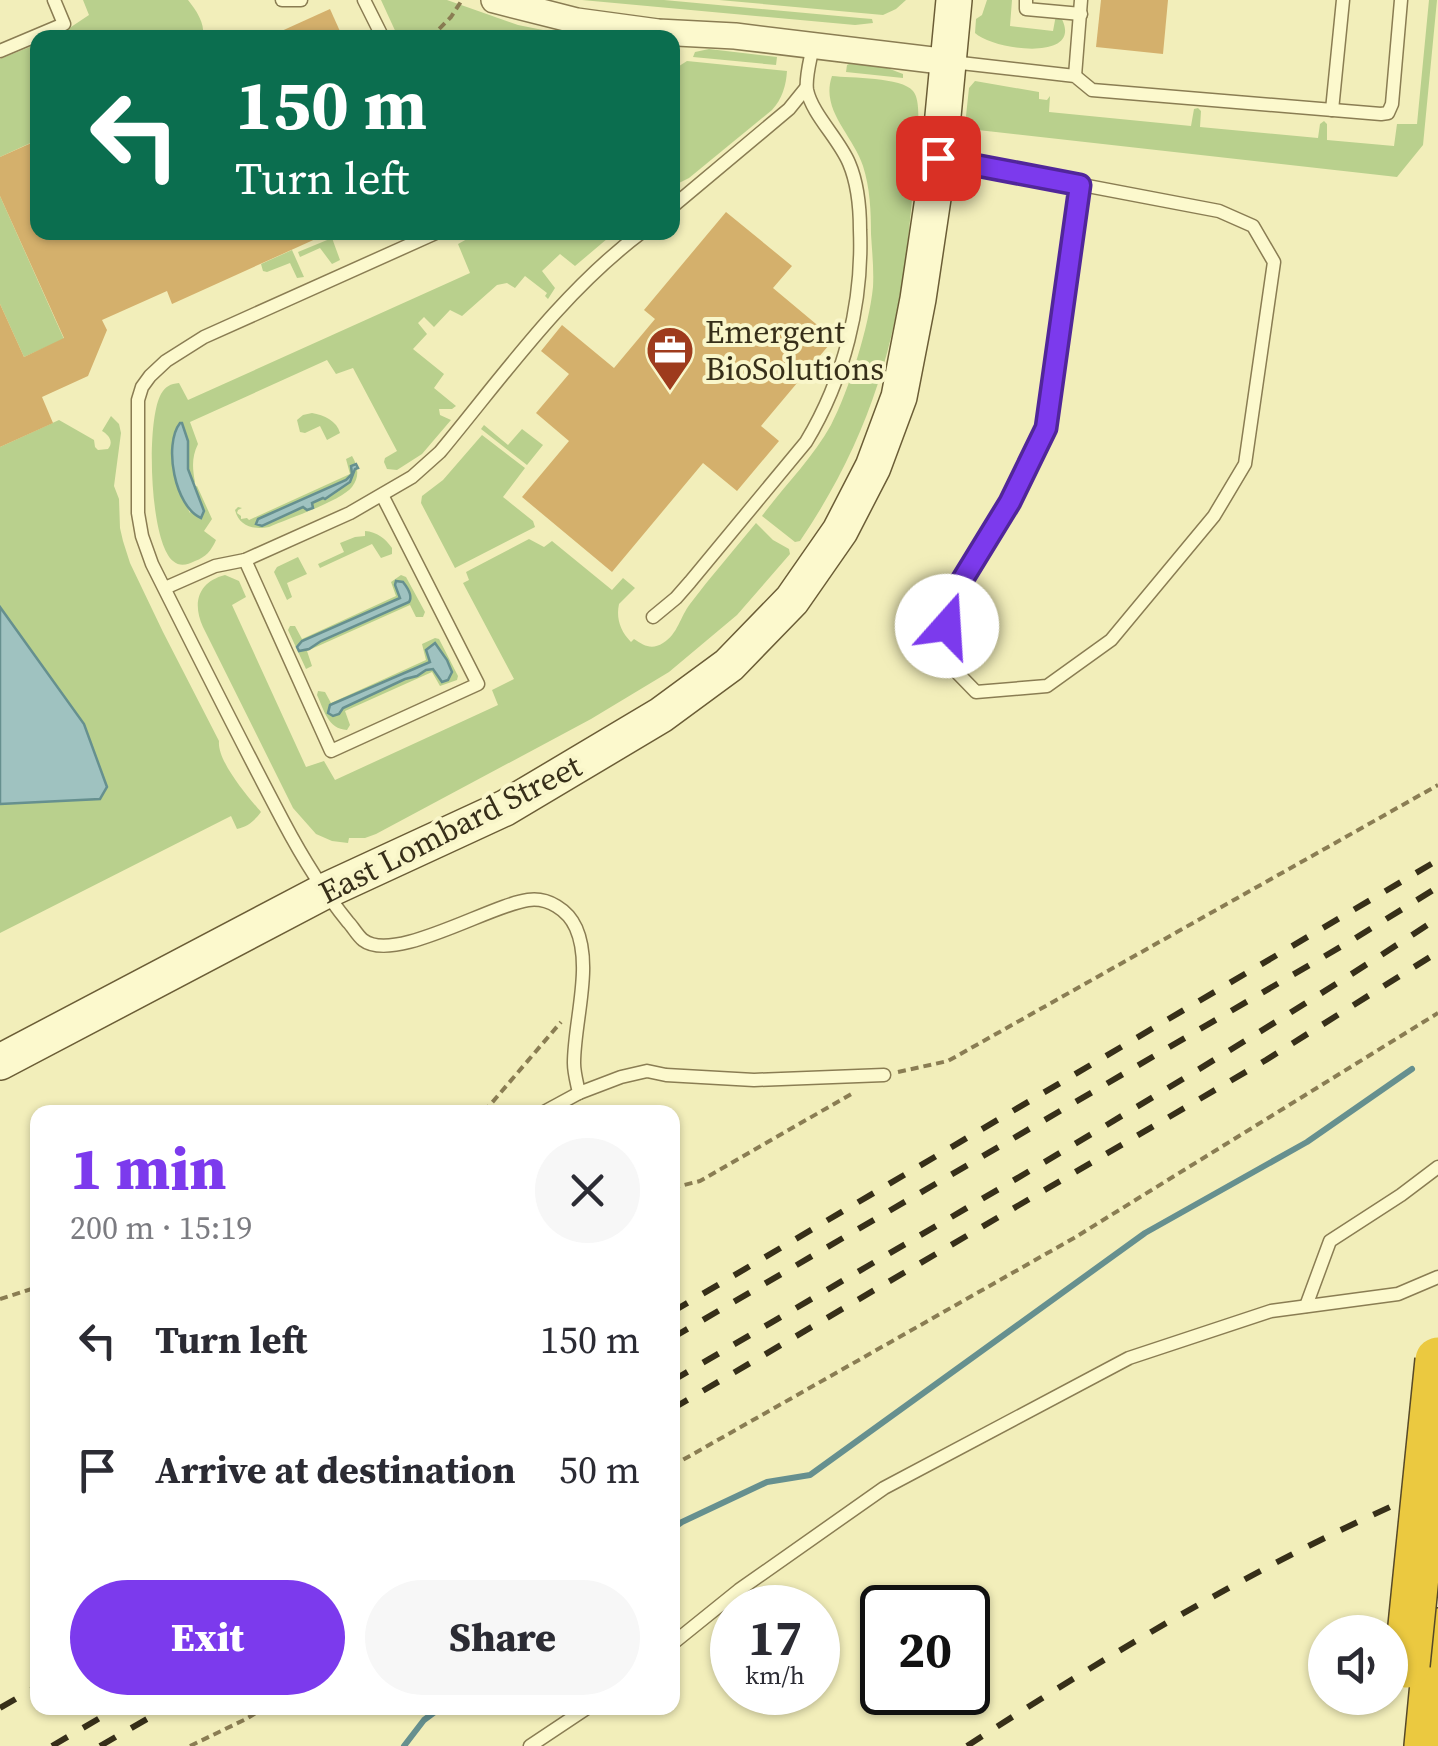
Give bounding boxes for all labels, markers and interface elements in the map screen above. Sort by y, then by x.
text: 150 m [235,56,427,152]
icon: left [70,70,200,200]
pin [896,116,981,201]
icon: arrive [911,131,966,186]
text: Turn left [235,147,409,209]
place label: Emergent BioSolutions [705,310,884,391]
office icon: Emergent BioSolutions [644,324,696,392]
position arrow [895,574,999,678]
street label: East Lombard Street [311,744,589,914]
text: 1 min [70,1127,226,1209]
button: close [535,1138,640,1243]
text: 200 m · 15:19 [70,1206,252,1250]
icon: left [70,1313,125,1368]
text: Turn left [155,1314,307,1366]
text: 150 m [540,1314,640,1366]
icon: arrive [70,1443,125,1498]
text: Arrive at destination [155,1444,516,1496]
text: 50 m [559,1444,640,1496]
button: Exit [70,1580,345,1695]
button: Share [365,1580,640,1695]
speed limit sign: 20 [860,1585,990,1715]
text: 17 [748,1603,802,1672]
map controls [1308,1615,1408,1715]
button: sound [1308,1615,1408,1715]
text: km/h [745,1658,805,1692]

